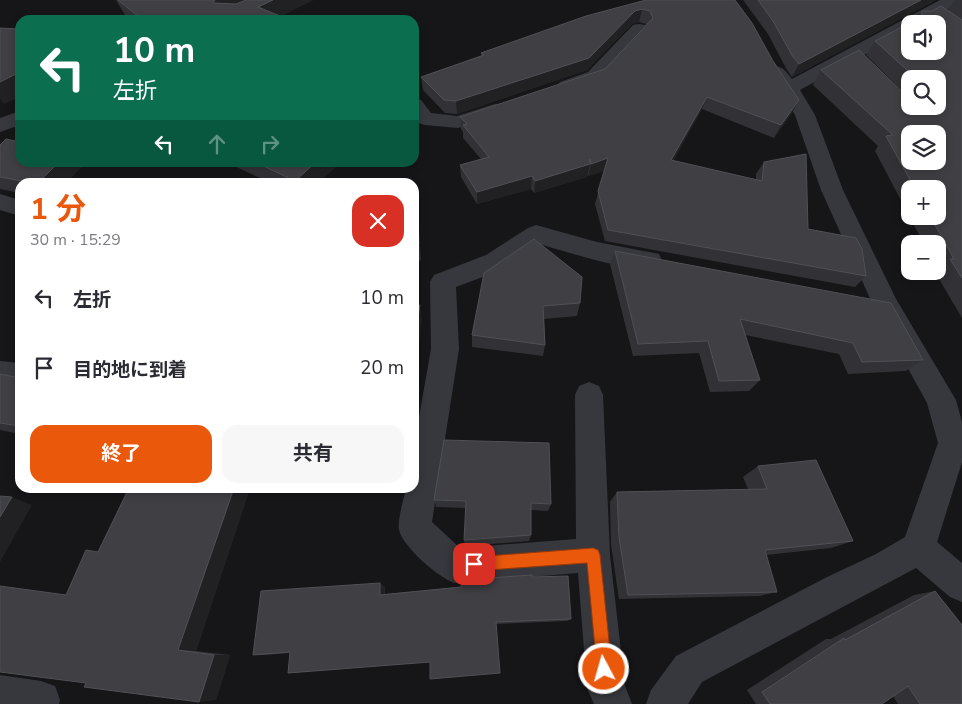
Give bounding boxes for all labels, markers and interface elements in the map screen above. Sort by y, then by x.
map controls [901,15,946,280]
button: sound [901,15,946,60]
text: 10 m [113,27,195,74]
icon: left [30,35,95,100]
button: search [901,70,946,115]
text: 左折 [113,76,157,106]
button: layers [901,125,946,170]
icon: left [150,130,178,158]
icon: ahead [203,130,231,158]
icon: right [256,130,284,158]
button: + [901,180,946,225]
text: 1 分 [30,189,86,230]
button: close [352,195,404,247]
text: 30 m · 15:29 [30,229,121,251]
button: − [901,235,946,280]
icon: left [30,284,58,312]
text: 10 m [360,285,404,311]
text: 左折 [73,287,111,313]
icon: arrive [30,354,58,382]
text: 20 m [360,355,404,381]
text: 目的地に到着 [73,357,187,383]
button: 終了 [30,425,212,483]
button: 共有 [222,425,404,483]
pin [453,543,495,585]
icon: arrive [460,550,488,578]
position arrow [577,642,629,694]

